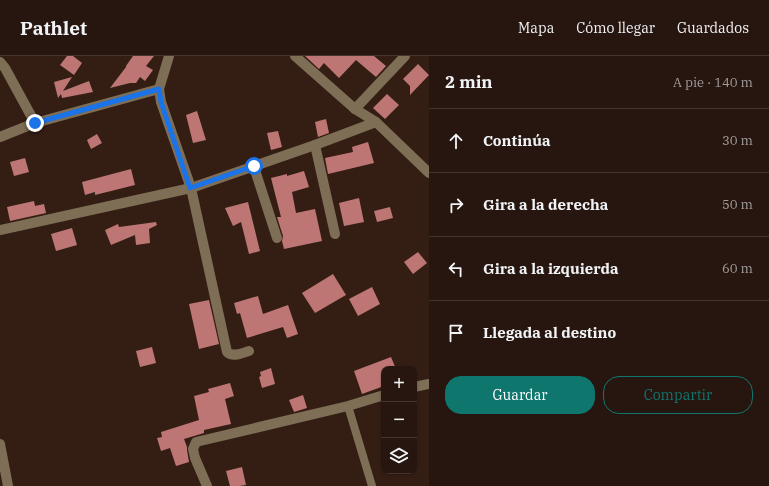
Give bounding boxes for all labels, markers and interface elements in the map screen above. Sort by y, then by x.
text: Pathlet [20,16,87,40]
text: Mapa [518,19,554,37]
text: Cómo llegar [576,19,655,37]
text: Guardados [677,19,749,37]
text: 2 min [445,71,493,93]
text: A pie · 140 m [673,74,753,91]
route end [26,114,44,132]
icon: ahead [445,130,467,152]
text: Continúa [483,131,550,150]
text: 30 m [722,132,753,149]
route start [245,157,263,175]
icon: right [445,194,467,216]
text: Gira a la derecha [483,195,608,214]
text: 50 m [722,196,753,213]
icon: left [445,258,467,280]
text: Gira a la izquierda [483,259,619,278]
text: 60 m [722,260,753,277]
icon: arrive [445,322,467,344]
text: Llegada al destino [483,323,616,342]
map controls [381,366,417,474]
button: + [381,366,417,402]
button: Guardar [445,376,595,414]
button: Compartir [603,376,753,414]
button: − [381,402,417,438]
button: layers [381,438,417,474]

